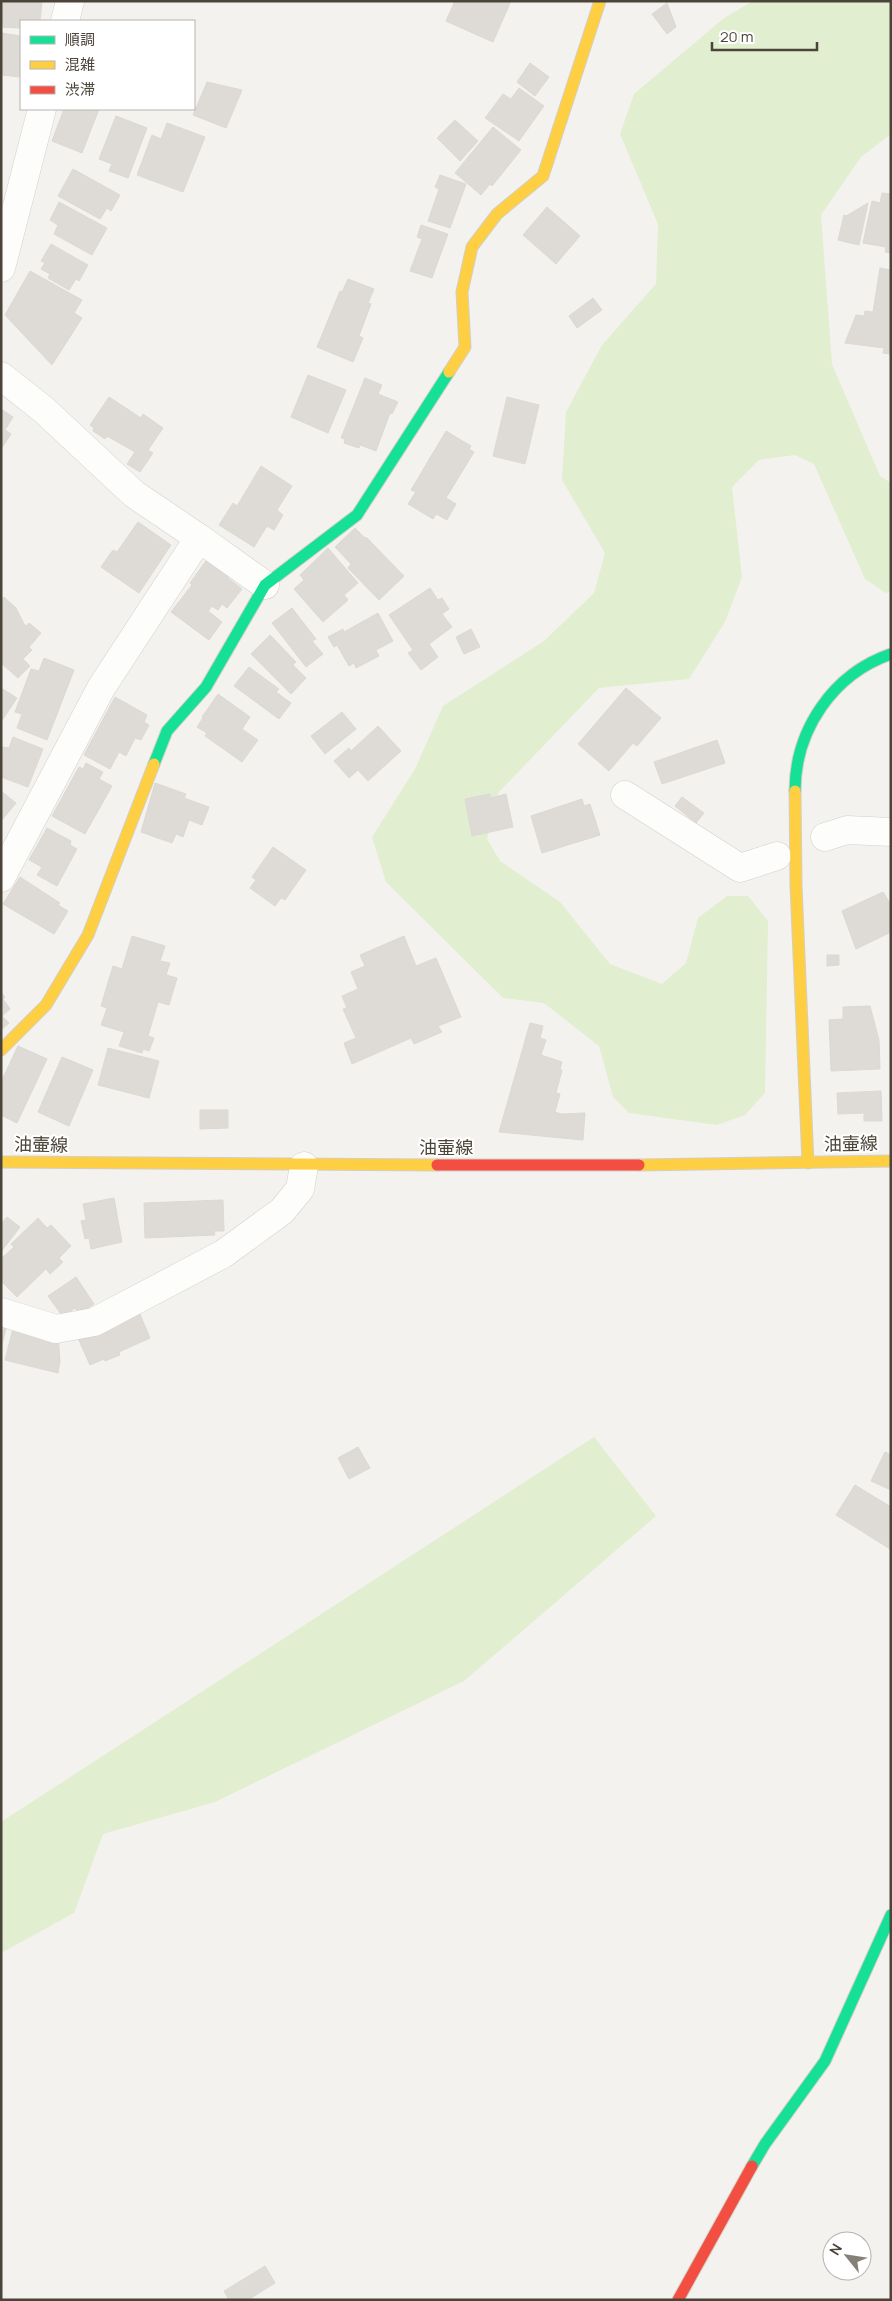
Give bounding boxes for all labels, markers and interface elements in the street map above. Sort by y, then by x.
legend [20,20,195,110]
scale bar [712,20,817,52]
text: 20 m [720,26,753,47]
text: 順調 [65,29,95,50]
text: 混雑 [65,54,95,75]
text: 渋滞 [65,79,95,100]
street label: 油壷線 [824,1131,878,1155]
street label: 油壷線 [14,1132,68,1156]
street label: 油壷線 [419,1135,473,1159]
north arrow [822,2231,872,2281]
text: N [825,2240,846,2258]

